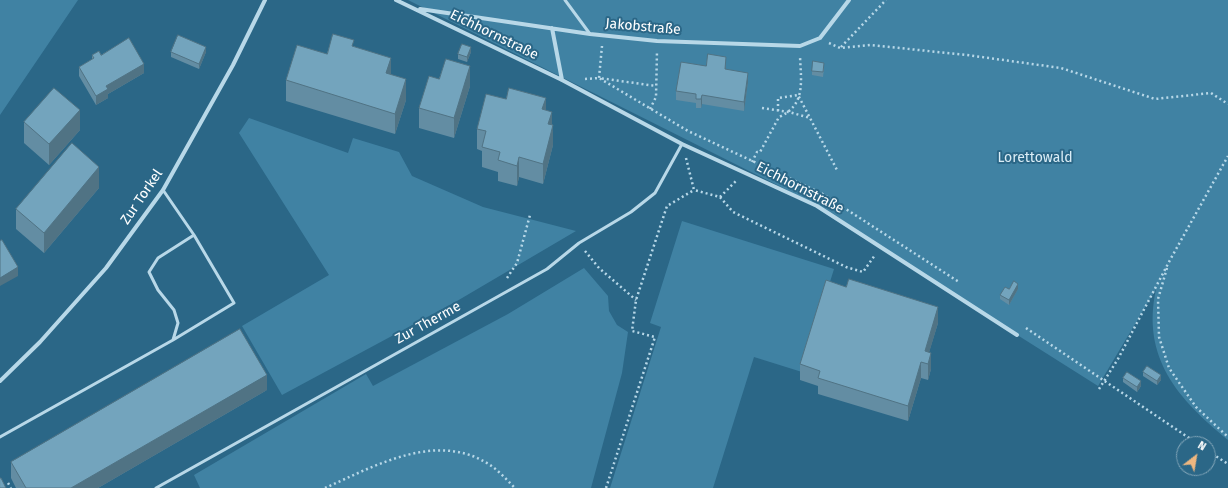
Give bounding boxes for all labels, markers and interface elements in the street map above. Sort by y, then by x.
street label: Eichhornstraße [447,6,541,64]
street label: Jakobstraße [605,15,681,39]
park label: Lorettowald [997,150,1073,166]
street label: Eichhornstraße [753,159,847,217]
street label: Zur Torkel [117,166,167,228]
street label: Zur Therme [392,298,464,348]
north arrow [1176,436,1216,476]
text: N [1195,439,1208,454]

